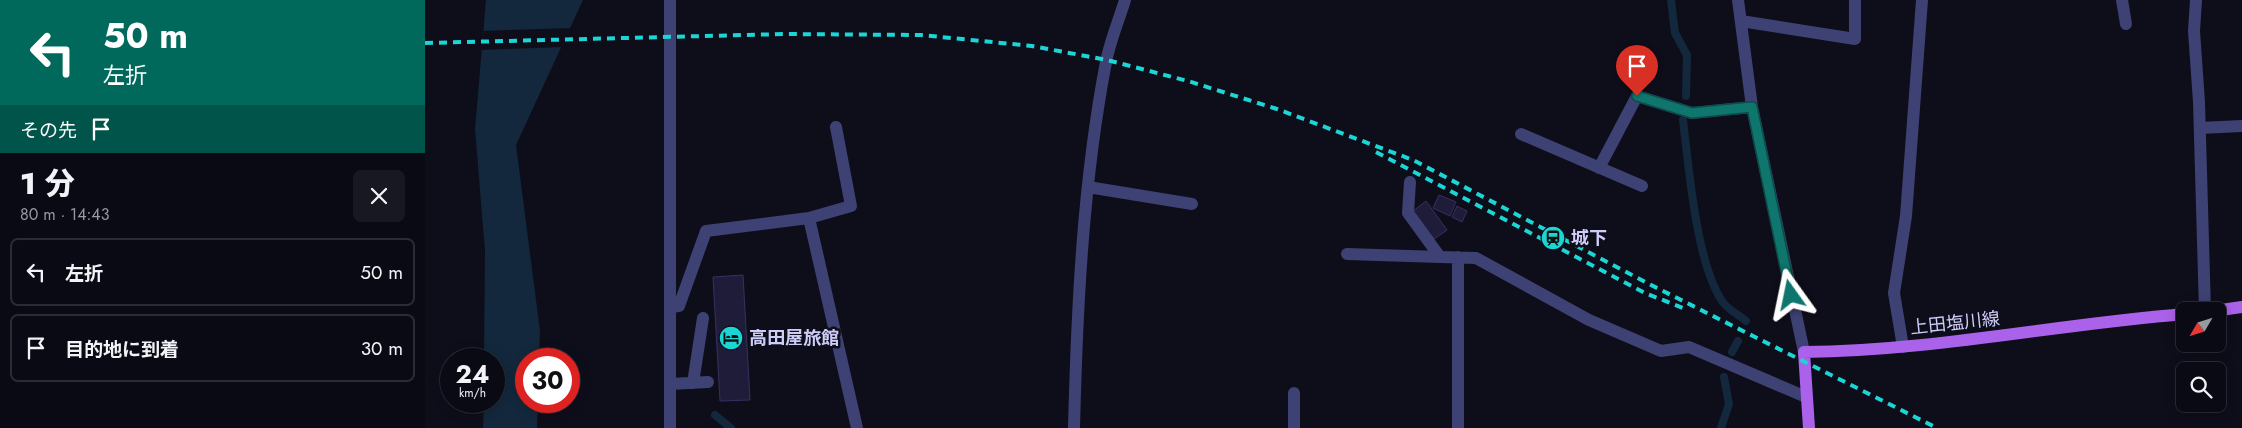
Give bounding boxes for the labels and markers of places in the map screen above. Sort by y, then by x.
pin [1616,45,1658,96]
station icon: 城下 [1540,225,1566,251]
place label: 城下 [1571,225,1607,251]
hotel icon: 高田屋旅館 [718,325,744,351]
place label: 高田屋旅館 [749,325,839,351]

